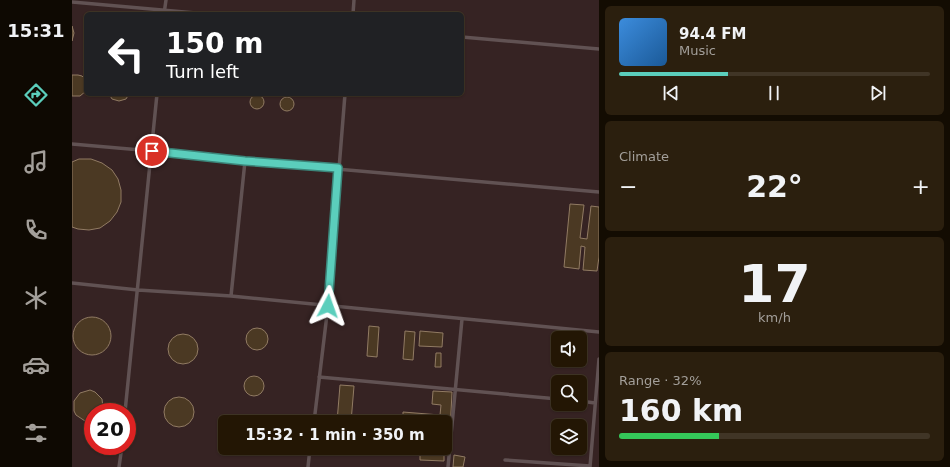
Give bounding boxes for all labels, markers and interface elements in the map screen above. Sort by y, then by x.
text: 15:31 [7,20,65,41]
text: 94.4 FM [679,25,746,43]
text: 150 m [166,27,263,60]
icon: left [100,28,152,80]
text: Music [679,43,716,58]
text: Turn left [166,61,239,82]
icon: directions [22,81,50,109]
icon: previous [660,82,682,104]
icon: pause [763,82,785,104]
icon: next [867,82,889,104]
pin [135,134,169,168]
icon: arrive [141,140,163,162]
icon: music [22,148,50,176]
text: Climate [619,149,669,164]
text: 22° [746,169,803,204]
text: − [619,174,637,199]
text: + [912,174,930,199]
icon: phone [22,216,50,244]
text: 17 [738,254,811,314]
icon: climate [22,284,50,312]
position arrow [307,285,349,327]
text: km/h [758,310,791,325]
map controls [551,331,587,455]
button: sound [551,331,587,367]
icon: car [22,351,50,379]
text: Range · 32% [619,373,702,388]
button: search [551,375,587,411]
text: 160 km [619,393,743,428]
speed limit sign: 20 [84,403,136,455]
icon: filters [22,419,50,447]
button: layers [551,419,587,455]
text: 15:32 · 1 min · 350 m [245,426,425,444]

